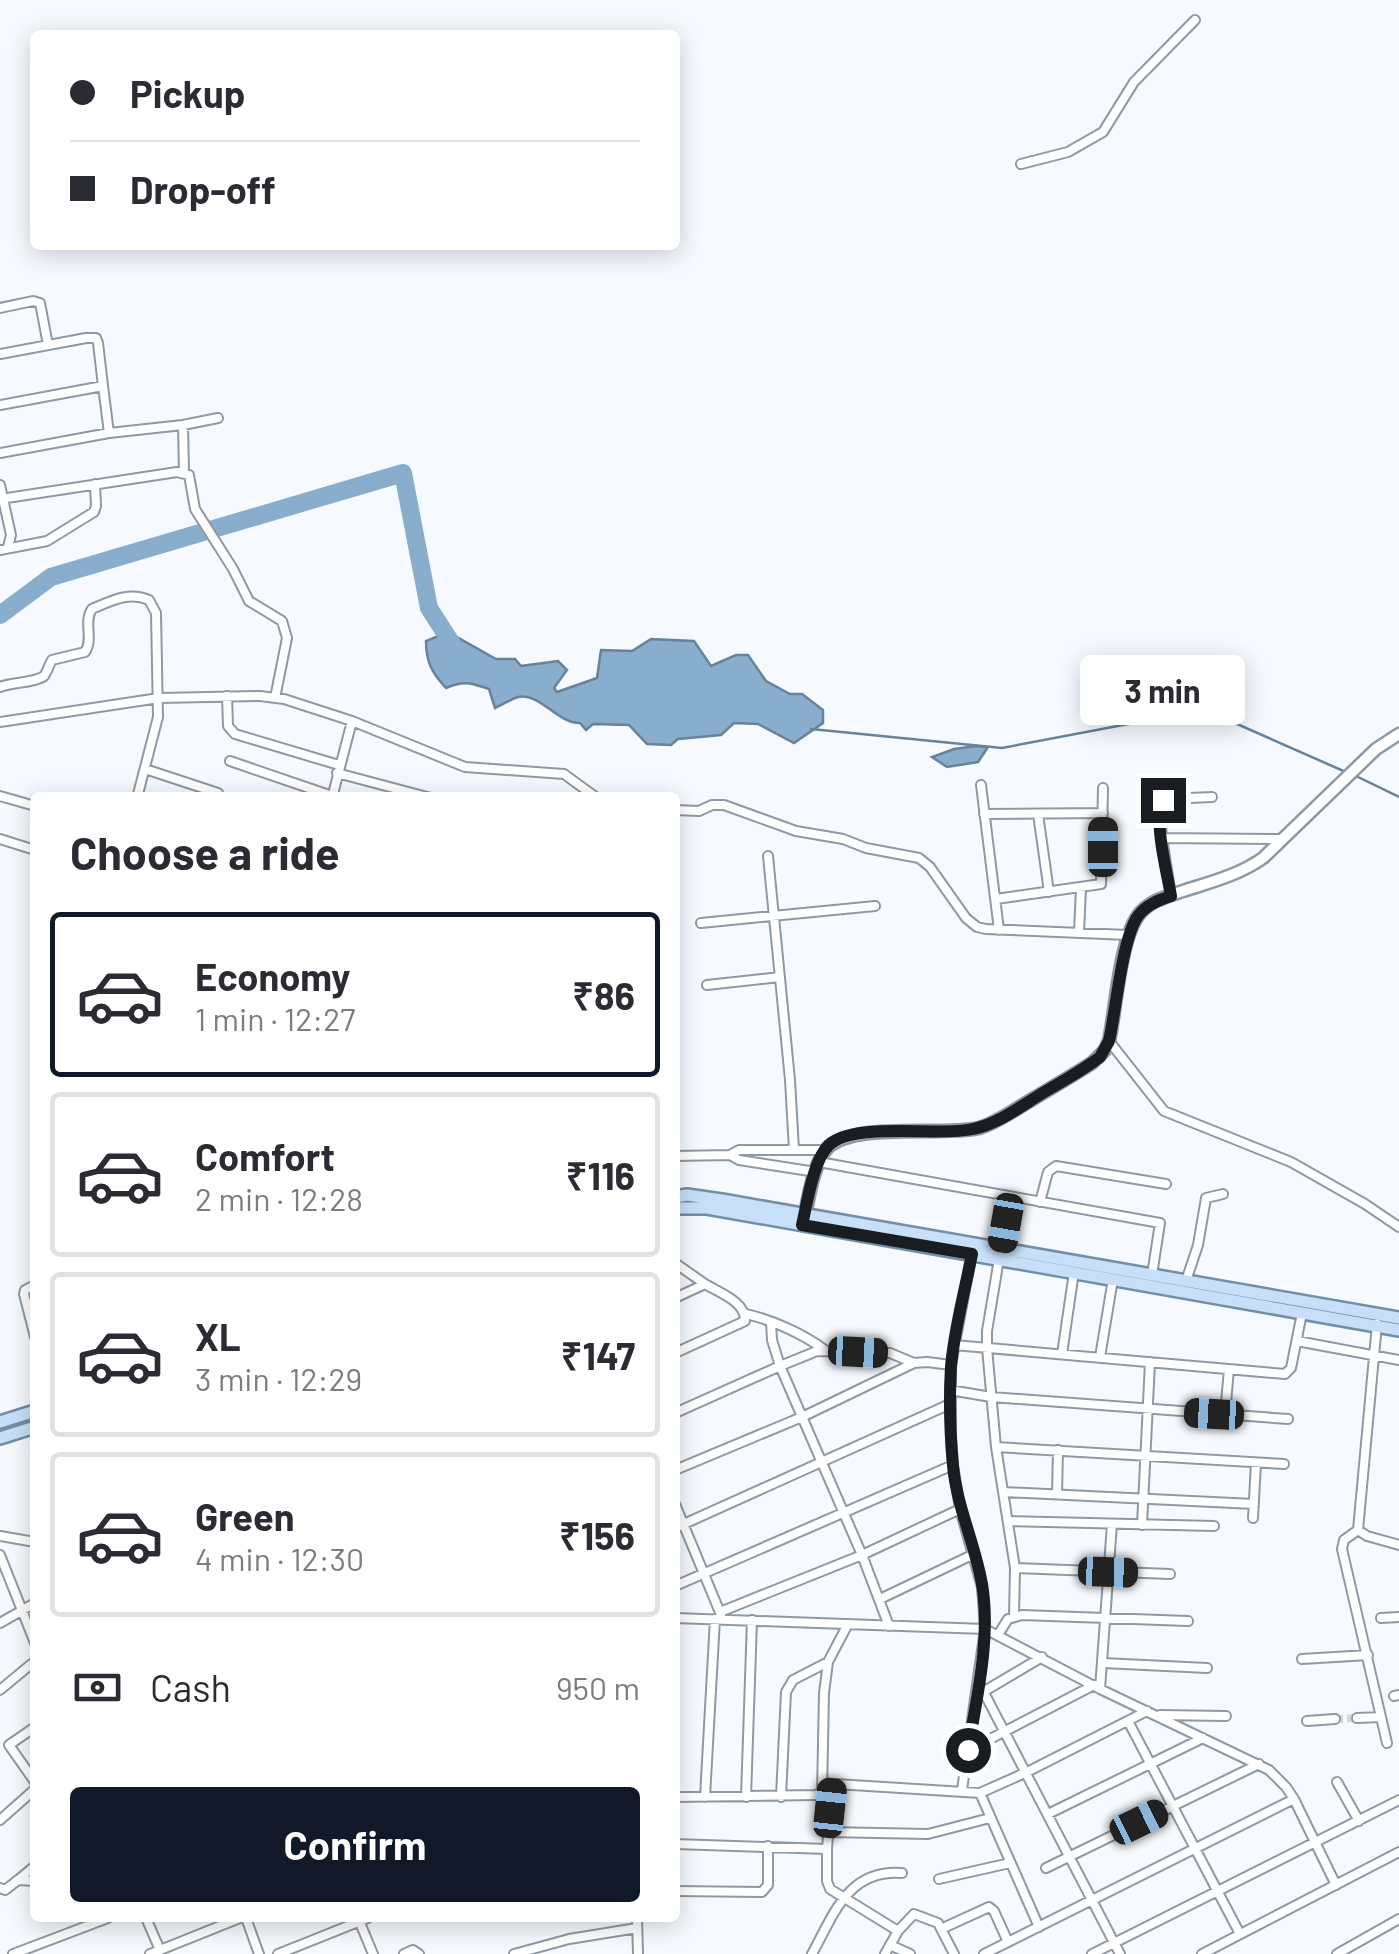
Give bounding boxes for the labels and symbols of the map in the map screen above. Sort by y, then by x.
callout: 3 min [1080,655,1246,725]
route end [1141,778,1186,823]
car [1088,817,1118,877]
car [986,1191,1026,1255]
car [827,1335,889,1369]
car [1183,1397,1245,1431]
car [1077,1556,1139,1588]
route start [946,1728,991,1773]
car [812,1777,848,1839]
car [1105,1795,1173,1849]

